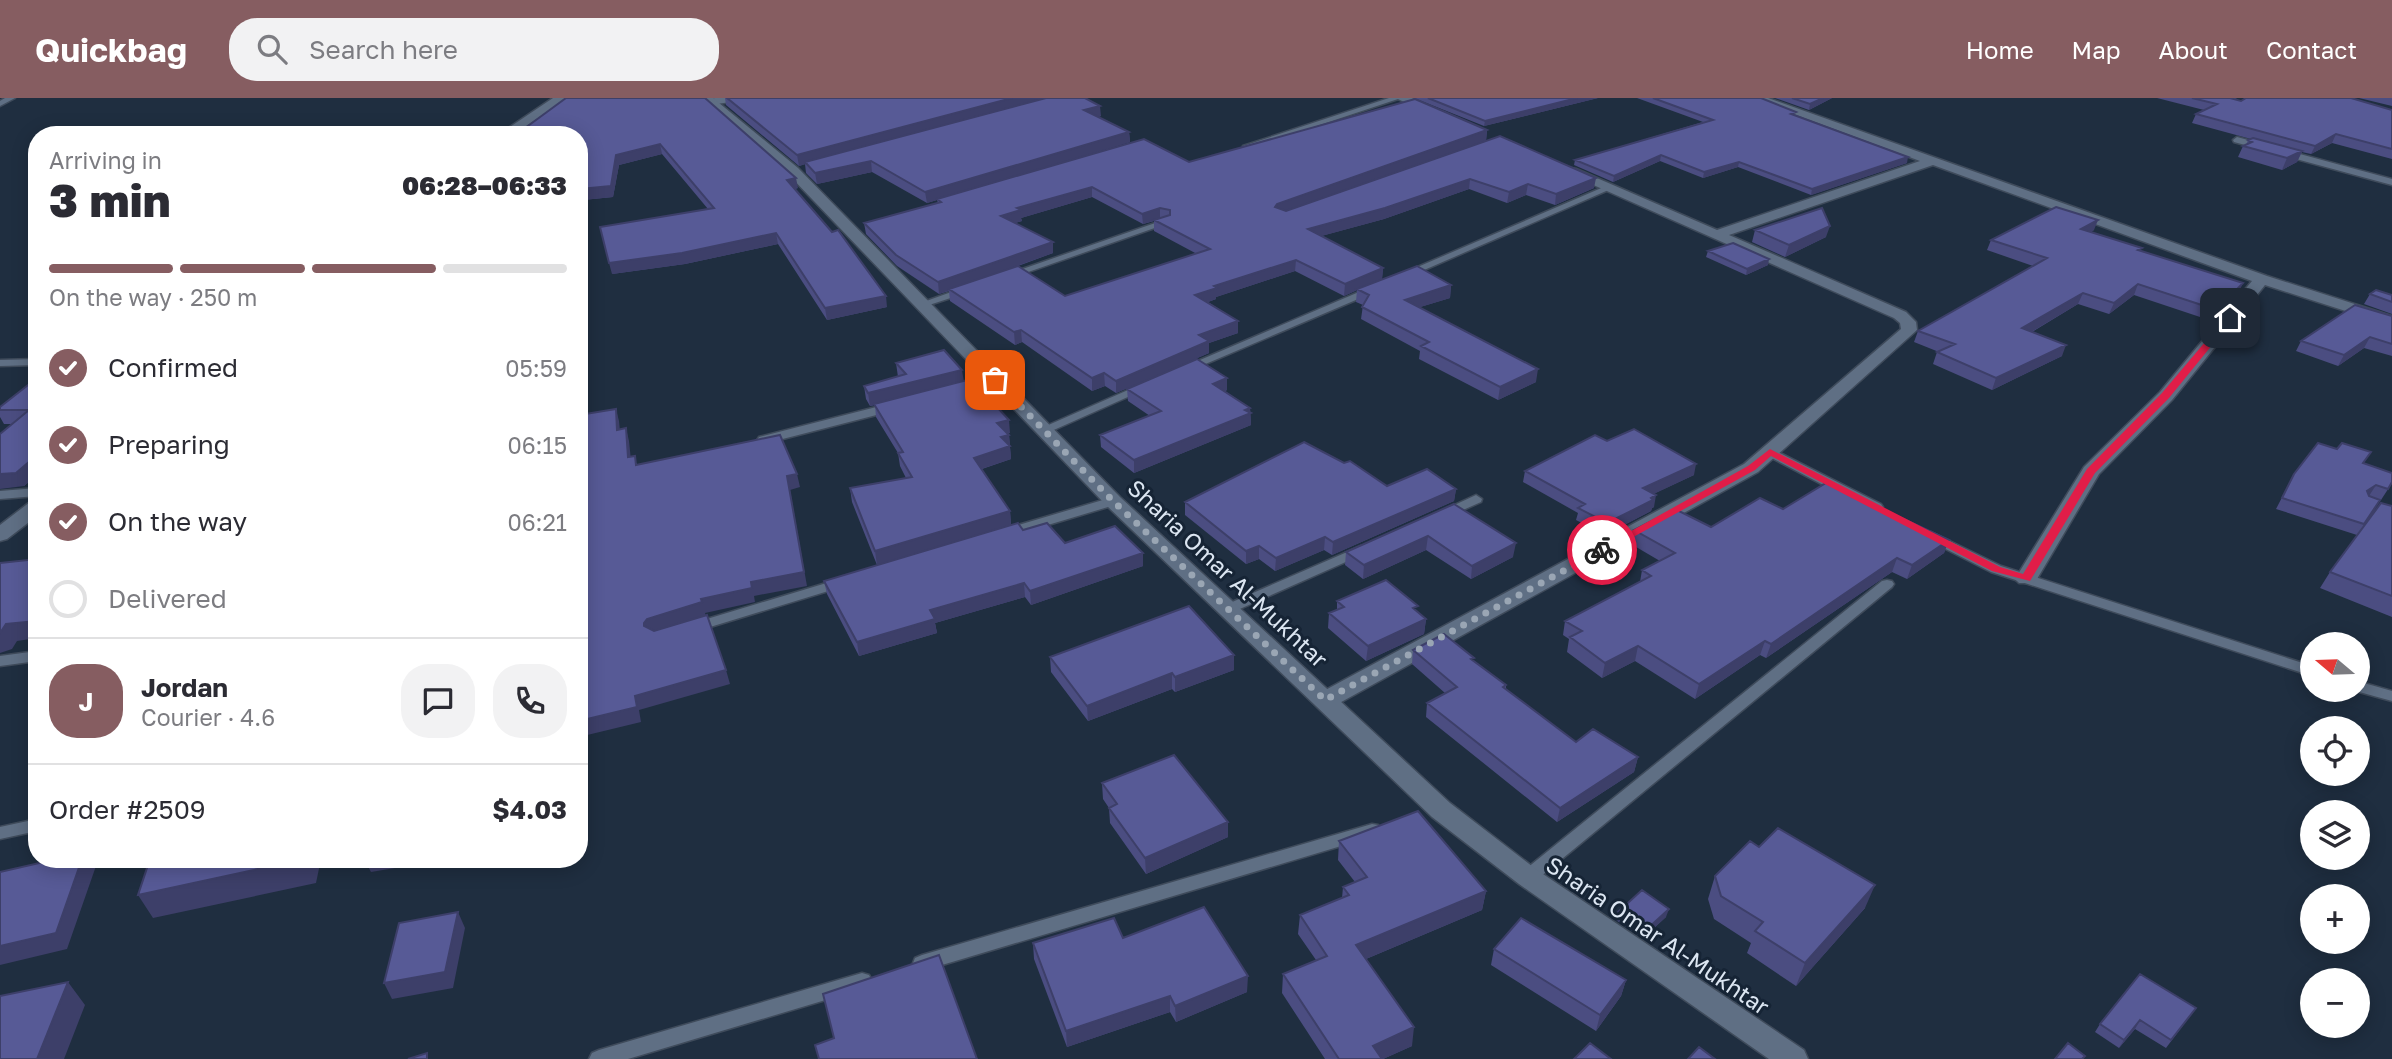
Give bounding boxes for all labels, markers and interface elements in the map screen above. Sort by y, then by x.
search box [229,18,719,81]
text: Quickbag [35,30,187,69]
icon: search [253,30,291,68]
text: Search here [309,34,458,65]
text: Home [1966,35,2034,64]
text: Map [2072,35,2121,64]
text: About [2159,35,2228,64]
text: Contact [2266,35,2357,64]
text: Arriving in [49,146,162,174]
text: 06:28–06:33 [402,170,567,201]
text: 3 min [49,172,171,227]
text: On the way · 250 m [49,283,257,311]
pin [2200,288,2260,348]
icon: home [2211,299,2249,337]
icon: check [49,349,87,387]
pin [965,350,1025,410]
text: Confirmed [108,352,238,383]
text: 05:59 [505,354,567,382]
icon: bag [976,361,1014,399]
icon: check [49,426,87,464]
text: Preparing [108,429,230,460]
text: 06:15 [507,431,567,459]
street label: Sharia Omar Al-Mukhtar [1122,473,1334,673]
icon: check [49,503,87,541]
text: On the way [108,506,247,537]
text: 06:21 [507,508,567,536]
courier [1567,515,1637,585]
icon: bike [1583,531,1621,569]
text: Delivered [108,583,227,614]
north arrow [2300,632,2370,702]
map controls [2300,632,2370,1038]
button: chat [401,664,475,738]
button: phone [493,664,567,738]
text: Jordan [141,672,228,703]
text: J [79,686,93,717]
text: Courier · 4.6 [141,703,275,731]
button: locate [2300,716,2370,786]
text: Order #2509 [49,794,206,825]
text: $4.03 [492,794,567,825]
button: layers [2300,800,2370,870]
street label: Sharia Omar Al-Mukhtar [1541,850,1775,1020]
button: + [2300,884,2370,954]
button: − [2300,968,2370,1038]

